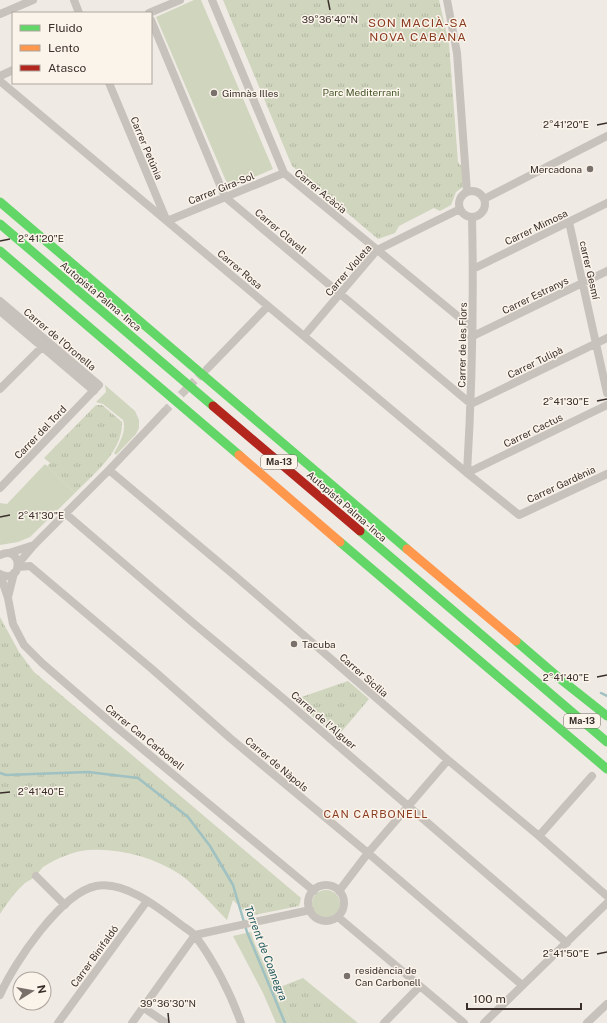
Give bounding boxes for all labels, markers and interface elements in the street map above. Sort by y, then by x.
legend [12,12,152,84]
text: 39°36'40"N [302,13,358,25]
district label: SON MACIÀ-SA NOVA CABANA [368,16,468,44]
text: Fluido [48,21,83,35]
text: Lento [48,41,80,55]
text: Atasco [48,61,87,75]
park label: Parc Mediterrani [322,86,400,98]
place label: Gimnàs Illes [222,87,278,99]
marker: Gimnàs Illes [209,88,219,98]
street label: Carrer Petúnia [128,115,166,181]
text: 2°41'20"E [543,118,589,130]
place label: Mercadona [530,163,582,175]
marker: Mercadona [585,164,595,174]
street label: Carrer Acàcia [293,166,349,216]
street label: Carrer Gira-Sol [186,169,256,207]
street label: Carrer Clavell [253,206,309,256]
street label: Carrer Mimosa [503,207,569,247]
text: 2°41'20"E [18,232,64,244]
street label: carrer Gesmí [577,240,603,301]
street label: Carrer Violeta [322,242,374,298]
street label: Carrer Rosa [215,247,265,291]
street label: Autopista Palma - Inca [58,259,144,333]
street label: Carrer Estranys [500,274,570,316]
street label: Carrer de les Flors [455,302,469,388]
street label: Carrer de l'Oronella [21,305,99,373]
street label: Carrer Tulipà [505,343,565,381]
text: 2°41'30"E [543,395,589,407]
street label: Carrer del Tord [11,403,69,461]
street label: Carrer Cactus [501,411,565,449]
road number: Ma-13 [261,455,297,469]
street label: Carrer Gardènia [525,463,597,505]
street label: Autopista Palma - Inca [305,468,389,544]
text: 2°41'30"E [18,509,64,521]
place label: Tacuba [302,638,336,650]
marker: Tacuba [289,639,299,649]
street label: Carrer Sicília [337,651,391,699]
text: 2°41'40"E [543,671,589,683]
street label: Carrer de l'Alguer [289,688,359,752]
street label: Carrer Can Carbonell [103,702,187,772]
road number: Ma-13 [564,714,600,728]
street label: Carrer de Nàpols [243,734,311,794]
text: 2°41'40"E [18,785,64,797]
district label: CAN CARBONELL [323,808,429,820]
water label: Torrent de Coanegra [242,904,290,1002]
street label: Carrer Binifaldó [68,922,121,989]
text: 2°41'50"E [543,947,589,959]
place label: residència de Can Carbonell [355,964,421,988]
north arrow [12,971,52,1011]
marker: residència de Can Carbonell [342,971,352,981]
text: N [35,984,49,994]
scale bar [467,985,581,1011]
text: 100 m [473,992,506,1006]
text: 39°36'30"N [140,997,196,1009]

